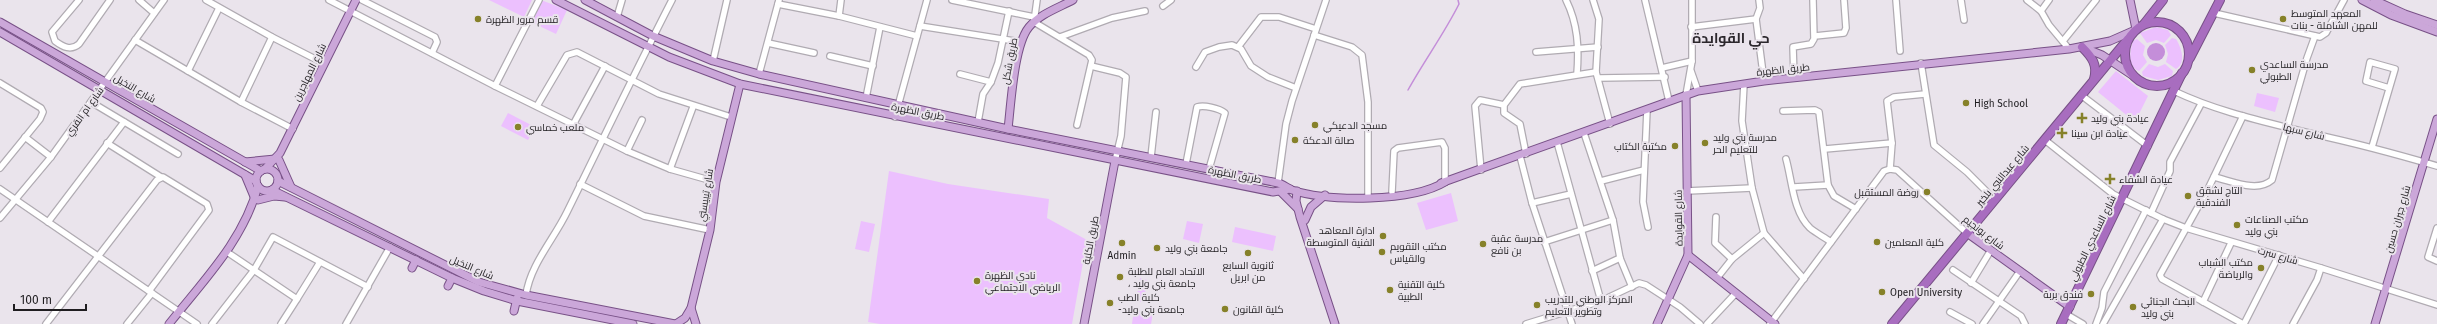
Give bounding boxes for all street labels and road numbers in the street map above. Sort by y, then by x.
street label: طريق شكل [1000,37,1020,86]
street label: شارع المهاجرين [291,42,329,103]
street label: طريق الظهرة [1756,61,1811,79]
street label: شارع النخيل [111,72,158,106]
street label: شارع ام القري [63,85,107,139]
street label: طريق الظهرة [890,101,945,123]
street label: شارع سبها [2282,121,2326,143]
street label: شارع عبدالنبي بلخير [1973,143,2033,210]
street label: طريق الظهرة [1207,164,1262,186]
street label: شارع تيبيستي [696,168,717,223]
street label: شارع جبران حسين [2383,184,2413,254]
street label: شارع القوايدة [1673,190,1685,246]
street label: شارع الساعدي الطبولي [2067,194,2120,284]
street label: شارع بونجيم [1960,213,2006,253]
street label: طريق الكلية [1080,215,1102,266]
street label: شارع سرت [2256,245,2299,267]
street label: شارع النخيل [448,253,495,283]

